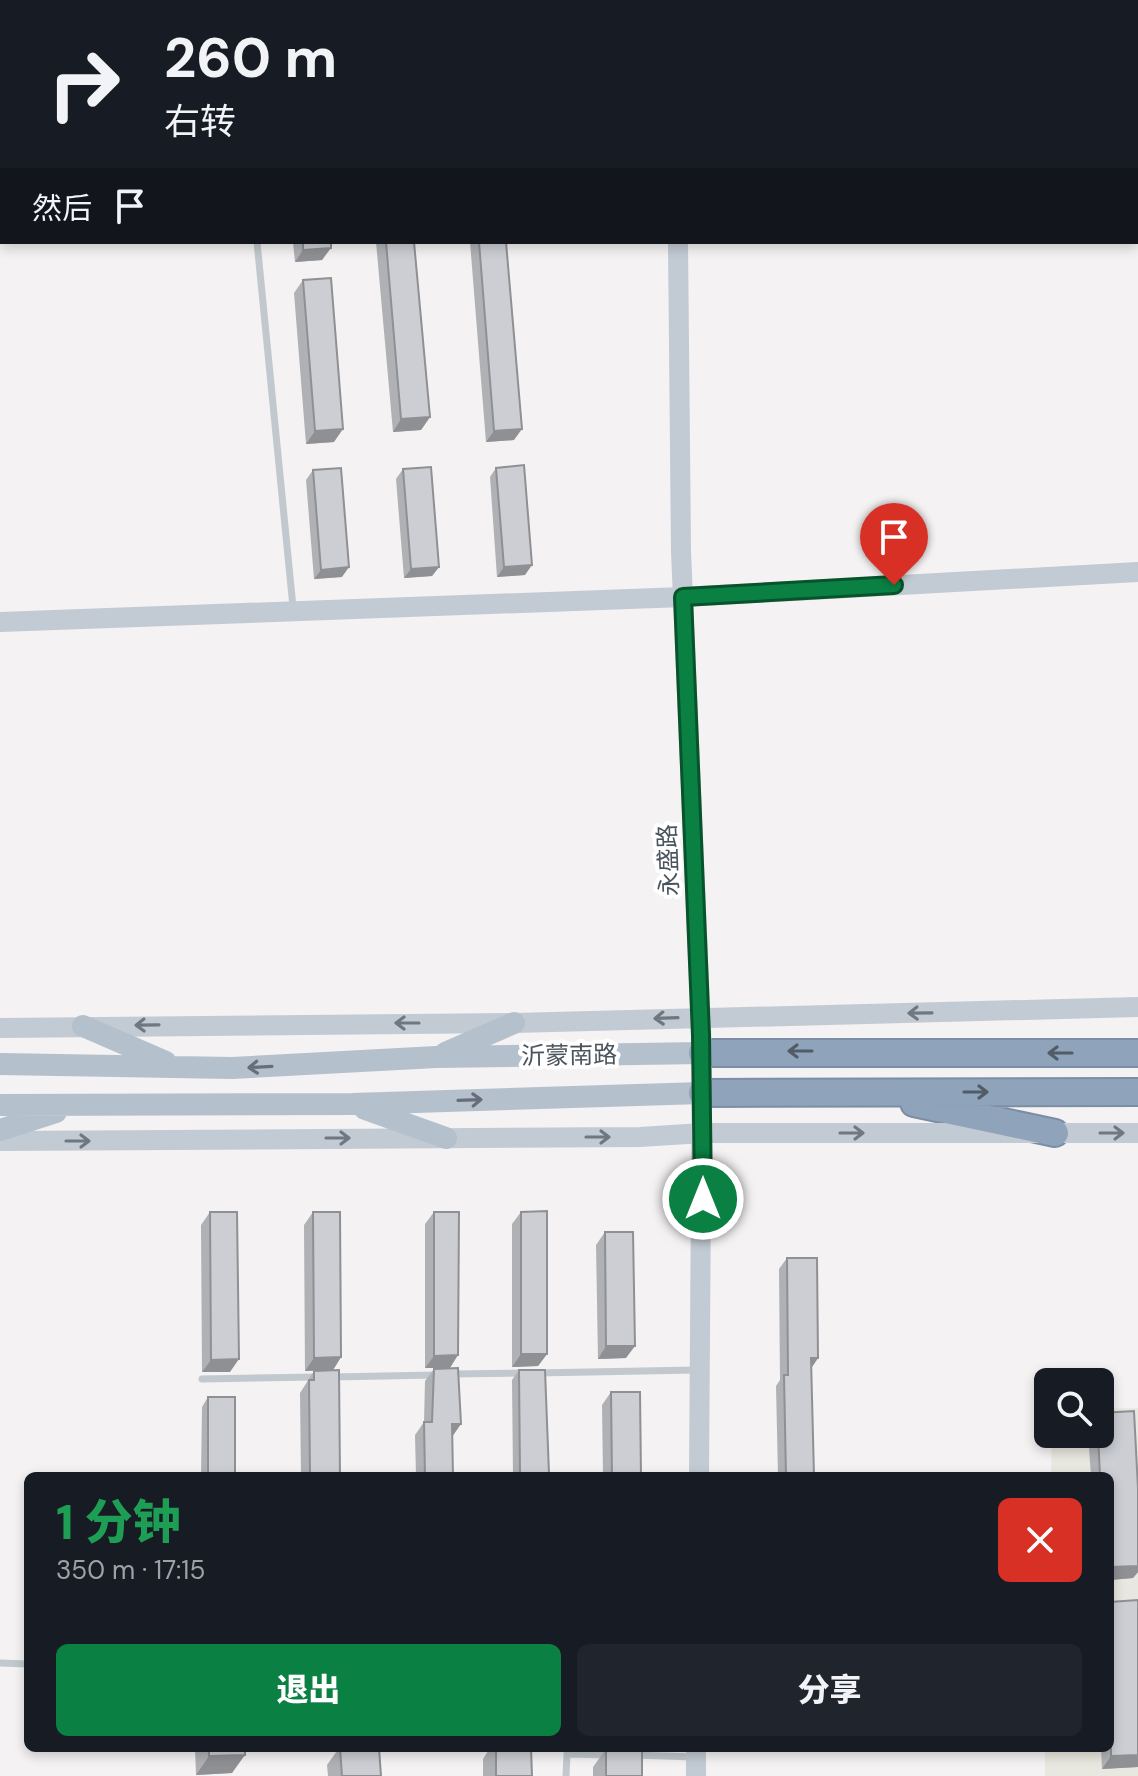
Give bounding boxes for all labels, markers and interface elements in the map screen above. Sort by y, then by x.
text: 260 m [164,21,337,94]
icon: right [32,32,136,136]
text: 右转 [164,98,236,145]
icon: arrive [108,184,152,228]
text: 然后 [32,189,92,228]
pin [860,503,928,585]
icon: arrive [872,515,916,559]
street label: 永盛路 [651,823,685,897]
one-way arrow [907,1005,934,1020]
one-way arrow [653,1011,680,1026]
one-way arrow [394,1015,421,1031]
one-way arrow [134,1017,161,1033]
street label: 沂蒙南路 [521,1039,617,1071]
one-way arrow [787,1043,814,1059]
one-way arrow [1047,1045,1074,1061]
one-way arrow [247,1059,274,1074]
one-way arrow [962,1084,989,1100]
one-way arrow [456,1092,483,1107]
one-way arrow [838,1125,865,1141]
one-way arrow [1098,1125,1125,1141]
one-way arrow [584,1129,611,1145]
one-way arrow [324,1131,351,1146]
one-way arrow [64,1133,91,1148]
position arrow [661,1157,745,1241]
map controls [1034,1368,1114,1448]
button: search [1034,1368,1114,1448]
text: 1 分钟 [56,1491,181,1554]
button: close [998,1498,1082,1582]
text: 350 m · 17:15 [56,1553,205,1587]
button: 退出 [56,1644,561,1736]
button: 分享 [577,1644,1082,1736]

